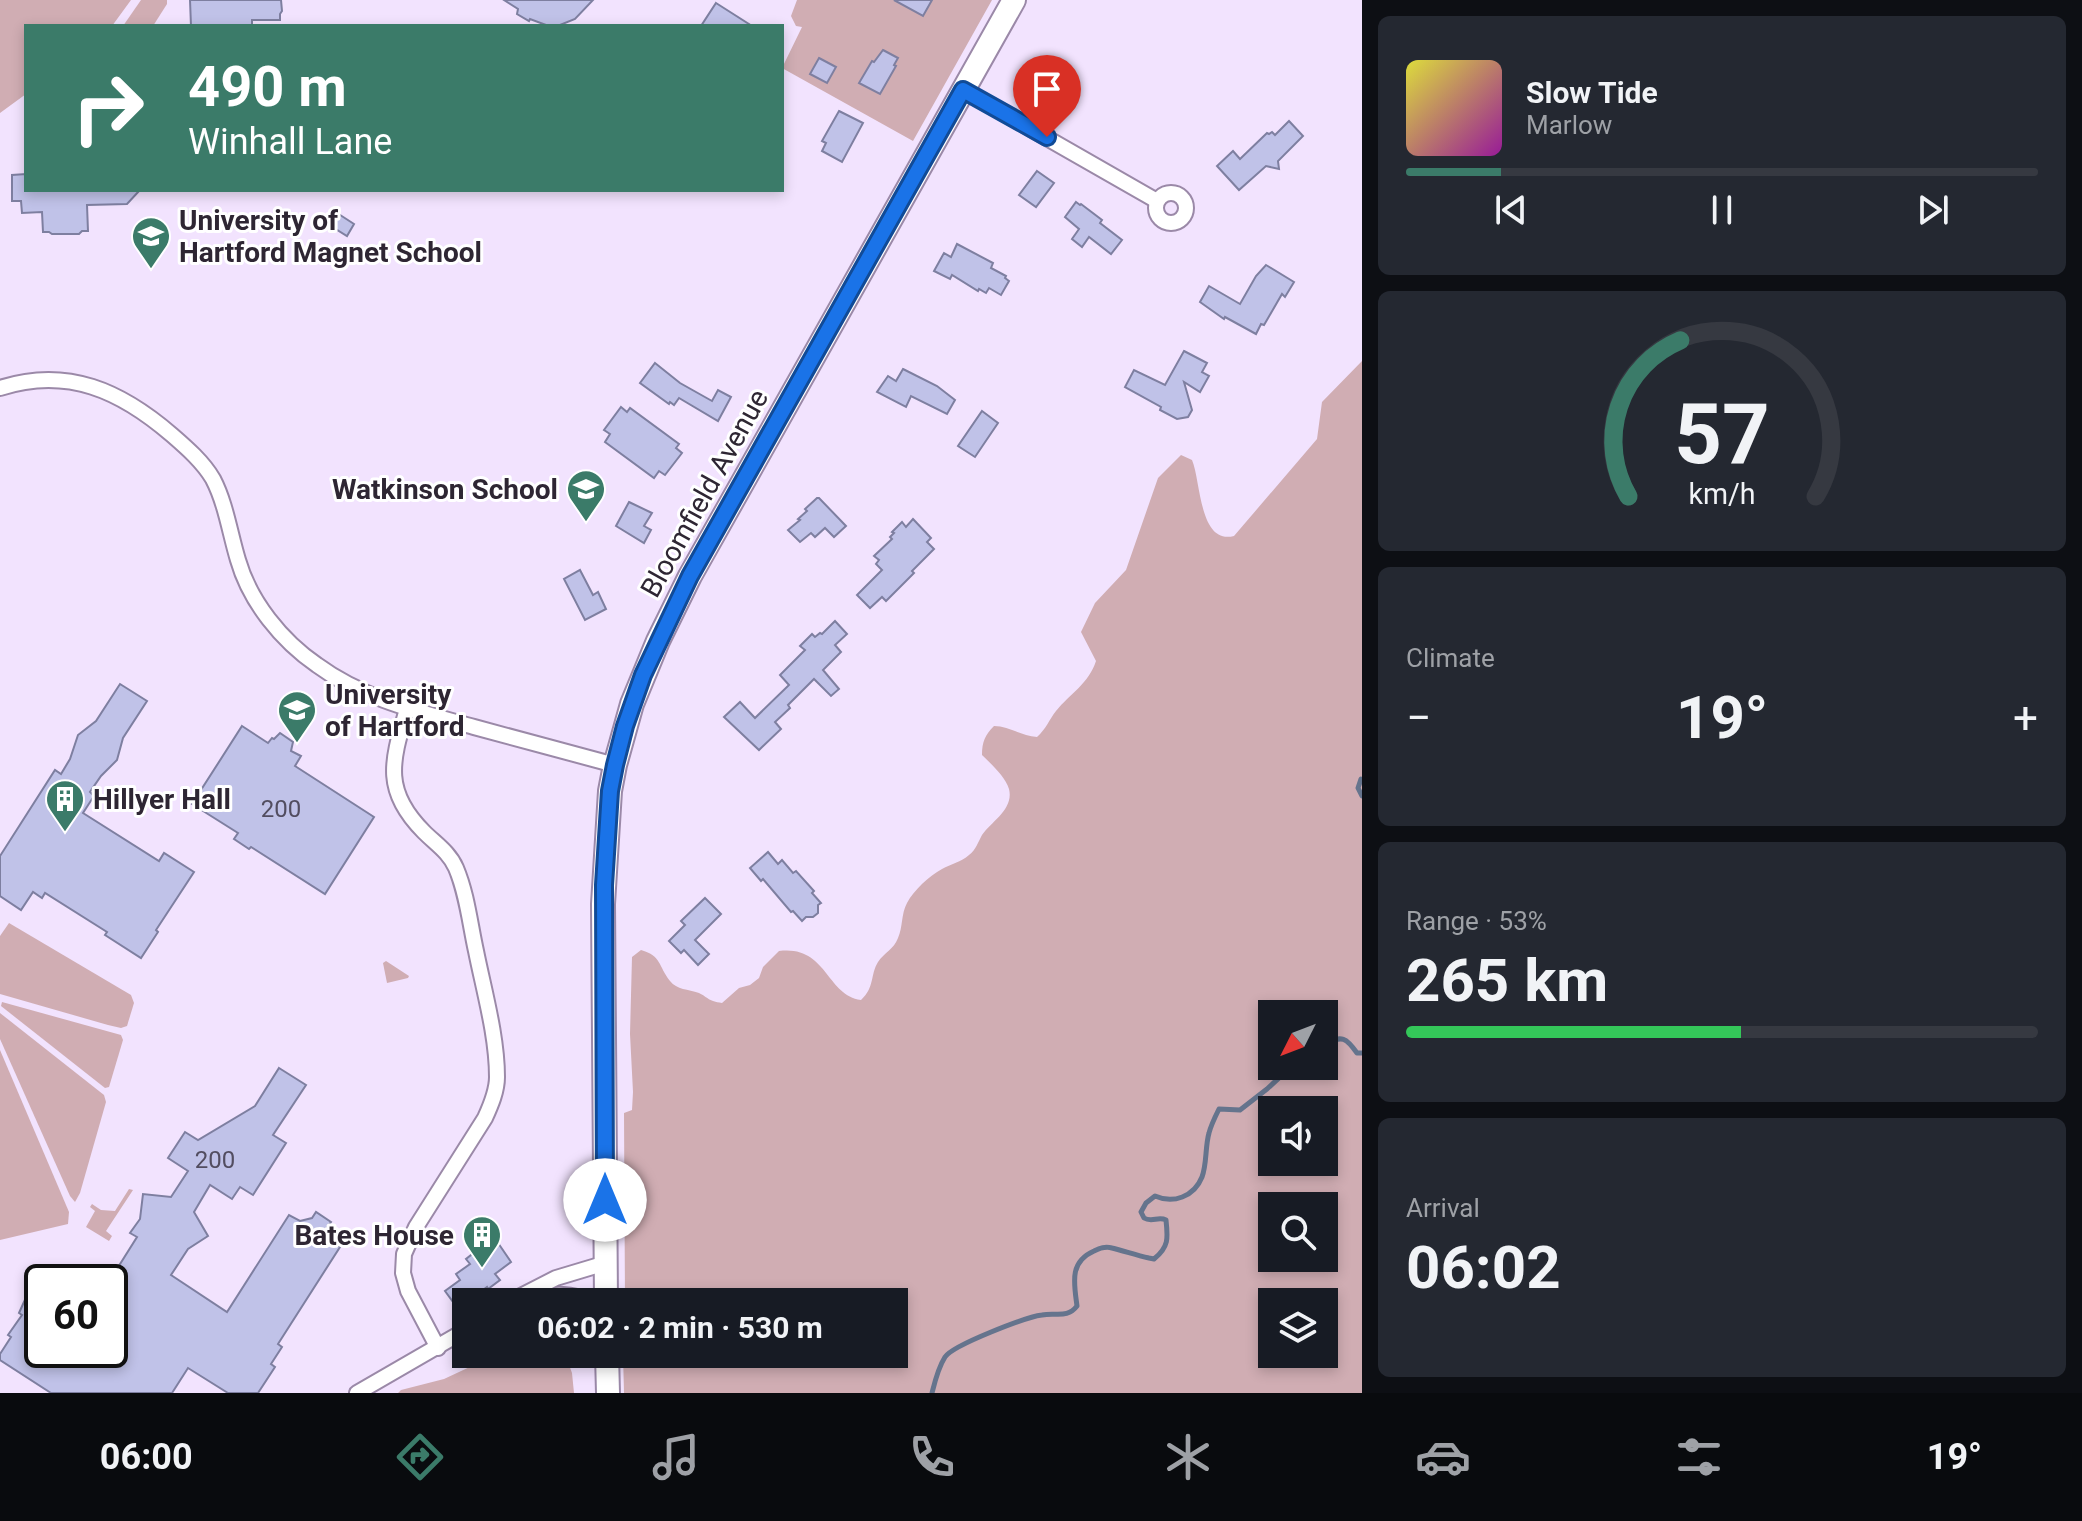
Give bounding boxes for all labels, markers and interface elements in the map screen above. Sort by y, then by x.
text: 490 m [188,54,347,120]
pin [1013,55,1081,137]
icon: right [56,56,160,160]
icon: arrive [1025,67,1069,111]
text: Slow Tide [1526,75,1658,110]
text: Marlow [1526,110,1612,140]
text: Winhall Lane [188,121,392,163]
icon: previous [1489,188,1533,232]
icon: pause [1700,188,1744,232]
icon: next [1911,188,1955,232]
place label: University of Hartford Magnet School [179,204,482,269]
school or university icon: University of Hartford Magnet School [130,215,172,270]
street label: Bloomfield Avenue [634,384,775,603]
text: 57 [1674,386,1770,483]
school or university icon: Watkinson School [565,468,607,523]
place label: Watkinson School [332,473,558,506]
text: km/h [1688,477,1756,511]
text: Climate [1406,643,1495,673]
place label: University of Hartford [325,678,465,743]
text: 19° [1676,682,1768,753]
school or university icon: University of Hartford [276,689,318,744]
text: − [1406,692,1431,744]
text: + [2013,692,2038,744]
building icon: Hillyer Hall [44,778,86,833]
place label: Hillyer Hall [93,783,231,816]
house number: 200 [261,795,301,823]
text: Range · 53% [1406,906,1547,936]
text: 265 km [1406,945,1608,1016]
north arrow [1258,1000,1338,1080]
map controls [1258,1000,1338,1368]
button: sound [1258,1096,1338,1176]
house number: 200 [195,1146,235,1174]
position arrow [563,1158,647,1242]
button: search [1258,1192,1338,1272]
text: Arrival [1406,1193,1480,1223]
building icon: Bates House [461,1214,503,1269]
place label: Bates House [294,1219,454,1252]
text: 06:02 [1406,1232,1561,1303]
speed limit sign: 60 [24,1264,128,1368]
button: layers [1258,1288,1338,1368]
text: 06:02 · 2 min · 530 m [537,1310,823,1345]
icon: directions [392,1429,448,1485]
icon: music [648,1429,704,1485]
icon: phone [904,1429,960,1485]
icon: climate [1160,1429,1216,1485]
icon: car [1415,1429,1471,1485]
icon: filters [1671,1429,1727,1485]
text: 06:00 [100,1436,193,1478]
text: 19° [1927,1436,1982,1478]

